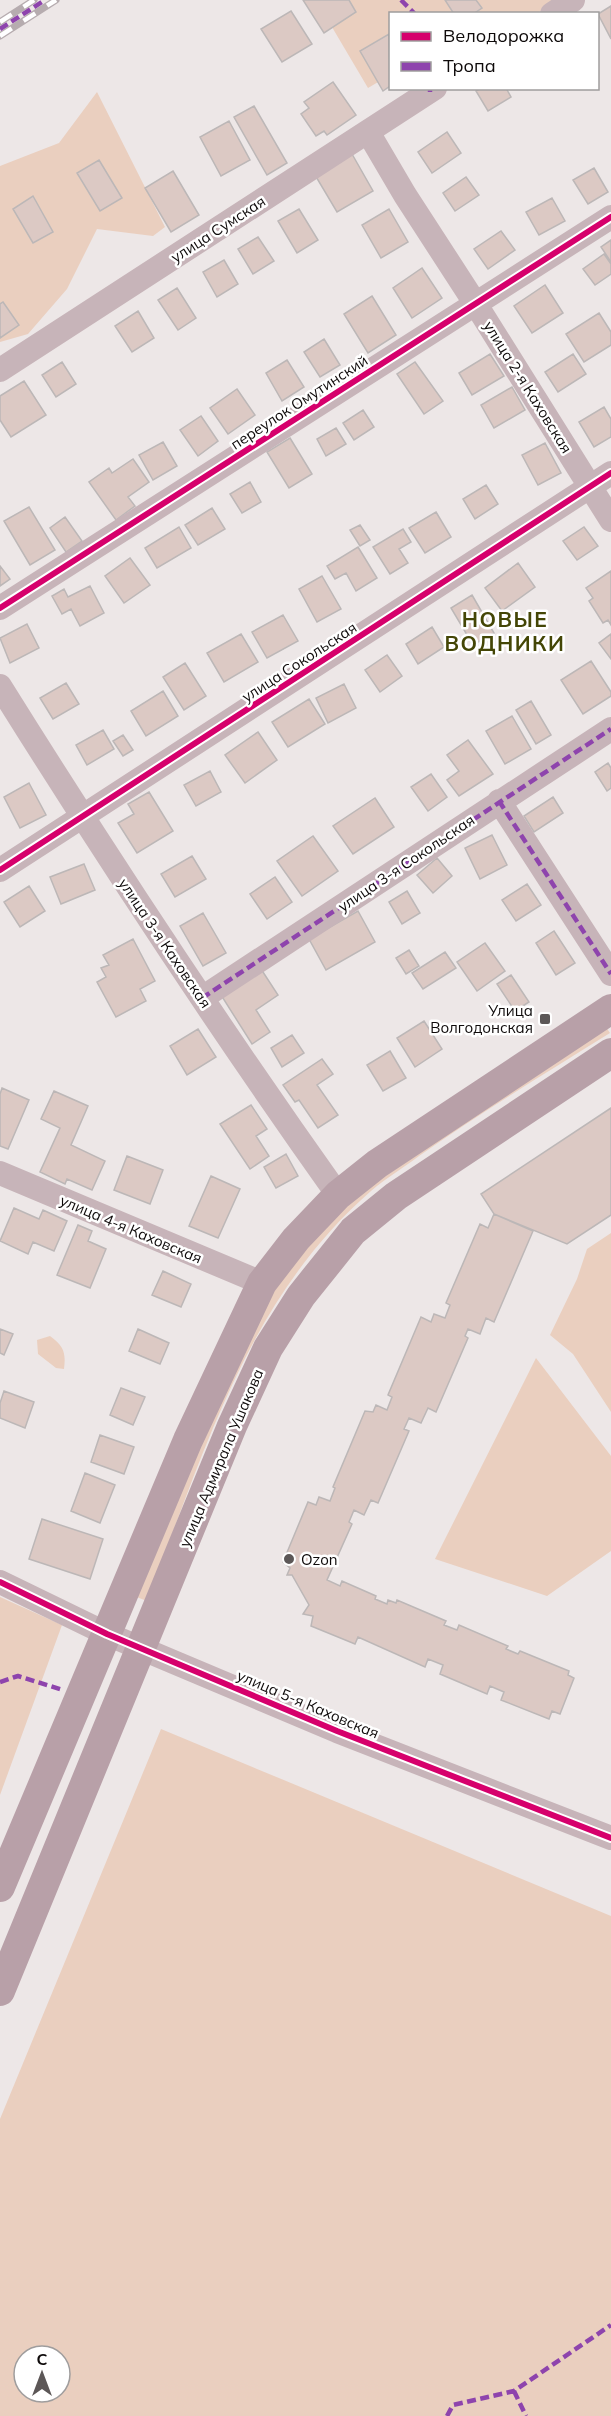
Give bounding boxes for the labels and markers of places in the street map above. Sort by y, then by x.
place label: Улица Волгодонская [430,1001,533,1037]
marker: Улица Волгодонская [538,1012,552,1026]
place label: Ozon [301,1550,338,1569]
marker: Ozon [282,1552,296,1566]

